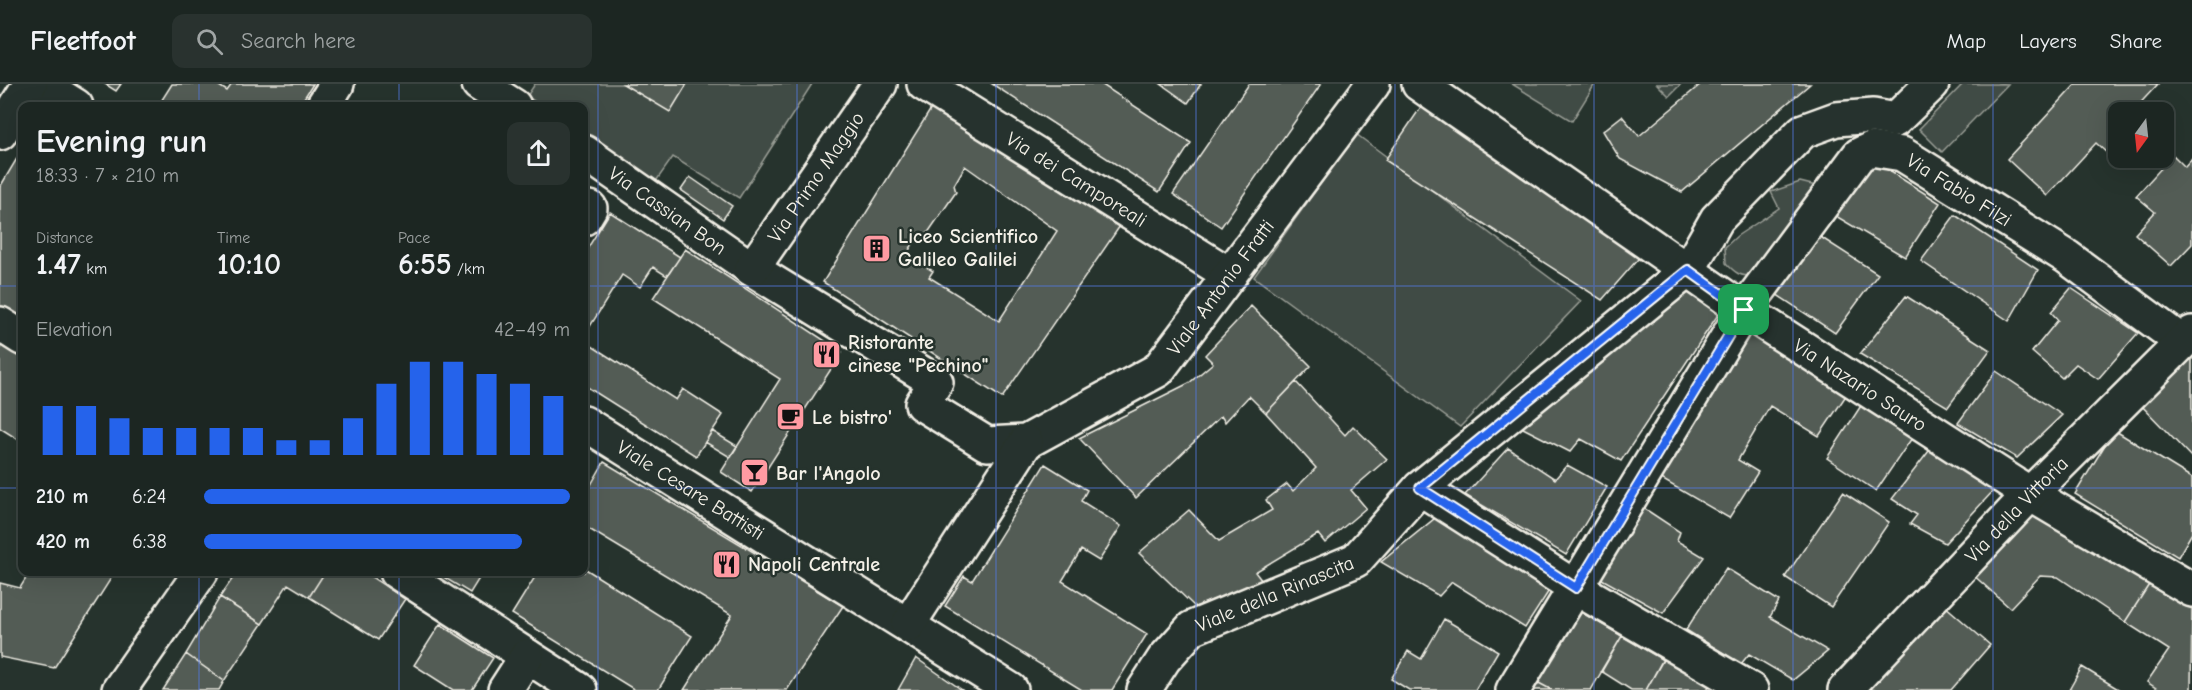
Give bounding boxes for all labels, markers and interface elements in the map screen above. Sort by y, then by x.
search box [172,14,592,68]
text: Fleetfoot [30,25,136,57]
icon: search [193,25,226,58]
text: Search here [241,28,356,54]
text: Map [1947,29,1986,53]
text: Layers [2019,29,2077,53]
text: Share [2110,29,2162,53]
north arrow [2108,102,2174,168]
map controls [2108,102,2174,168]
street label: Via Primo Maggio [763,107,869,246]
text: Evening run [36,122,207,160]
button: share [507,122,570,185]
street label: Via dei Camporeali [1002,127,1151,232]
street label: Via Fabio Filzi [1903,148,2016,231]
street label: Via Cassian Bon [604,161,731,259]
text: 18:33 · 7 × 210 m [36,164,179,187]
street label: Viale Antonio Fratti [1162,215,1279,359]
place label: Liceo Scientifico Galileo Galilei [898,225,1038,271]
text: Distance [36,229,93,247]
text: Time [217,229,250,247]
text: Pace [398,229,430,247]
building icon: Liceo Scientifico Galileo Galilei [861,232,893,264]
text: 1.47 [36,247,81,282]
text: 10:10 [217,247,281,282]
text: 6:55 [398,247,452,282]
text: km [81,260,107,278]
text: /km [452,260,485,278]
pin [1718,284,1769,335]
icon: arrive [1727,293,1760,326]
text: Elevation [36,318,113,341]
text: 42–49 m [494,318,570,341]
place label: Ristorante cinese "Pechino" [848,331,988,377]
street label: Via Nazario Sauro [1789,333,1931,436]
restaurant icon: Ristorante cinese "Pechino" [811,338,843,370]
cafe icon: Le bistro' [775,401,807,433]
place label: Le bistro' [812,406,892,429]
street label: Viale Cesare Battisti [613,435,769,544]
street label: Via della Vittoria [1960,452,2073,567]
bar icon: Bar l'Angolo [739,457,771,489]
place label: Bar l'Angolo [776,462,881,485]
text: 210 m [36,485,88,508]
text: 6:24 [132,485,167,508]
text: 420 m [36,530,90,553]
text: 6:38 [132,530,167,553]
restaurant icon: Napoli Centrale [711,548,743,580]
street label: Viale della Rinascita [1192,551,1357,637]
place label: Napoli Centrale [748,553,880,576]

